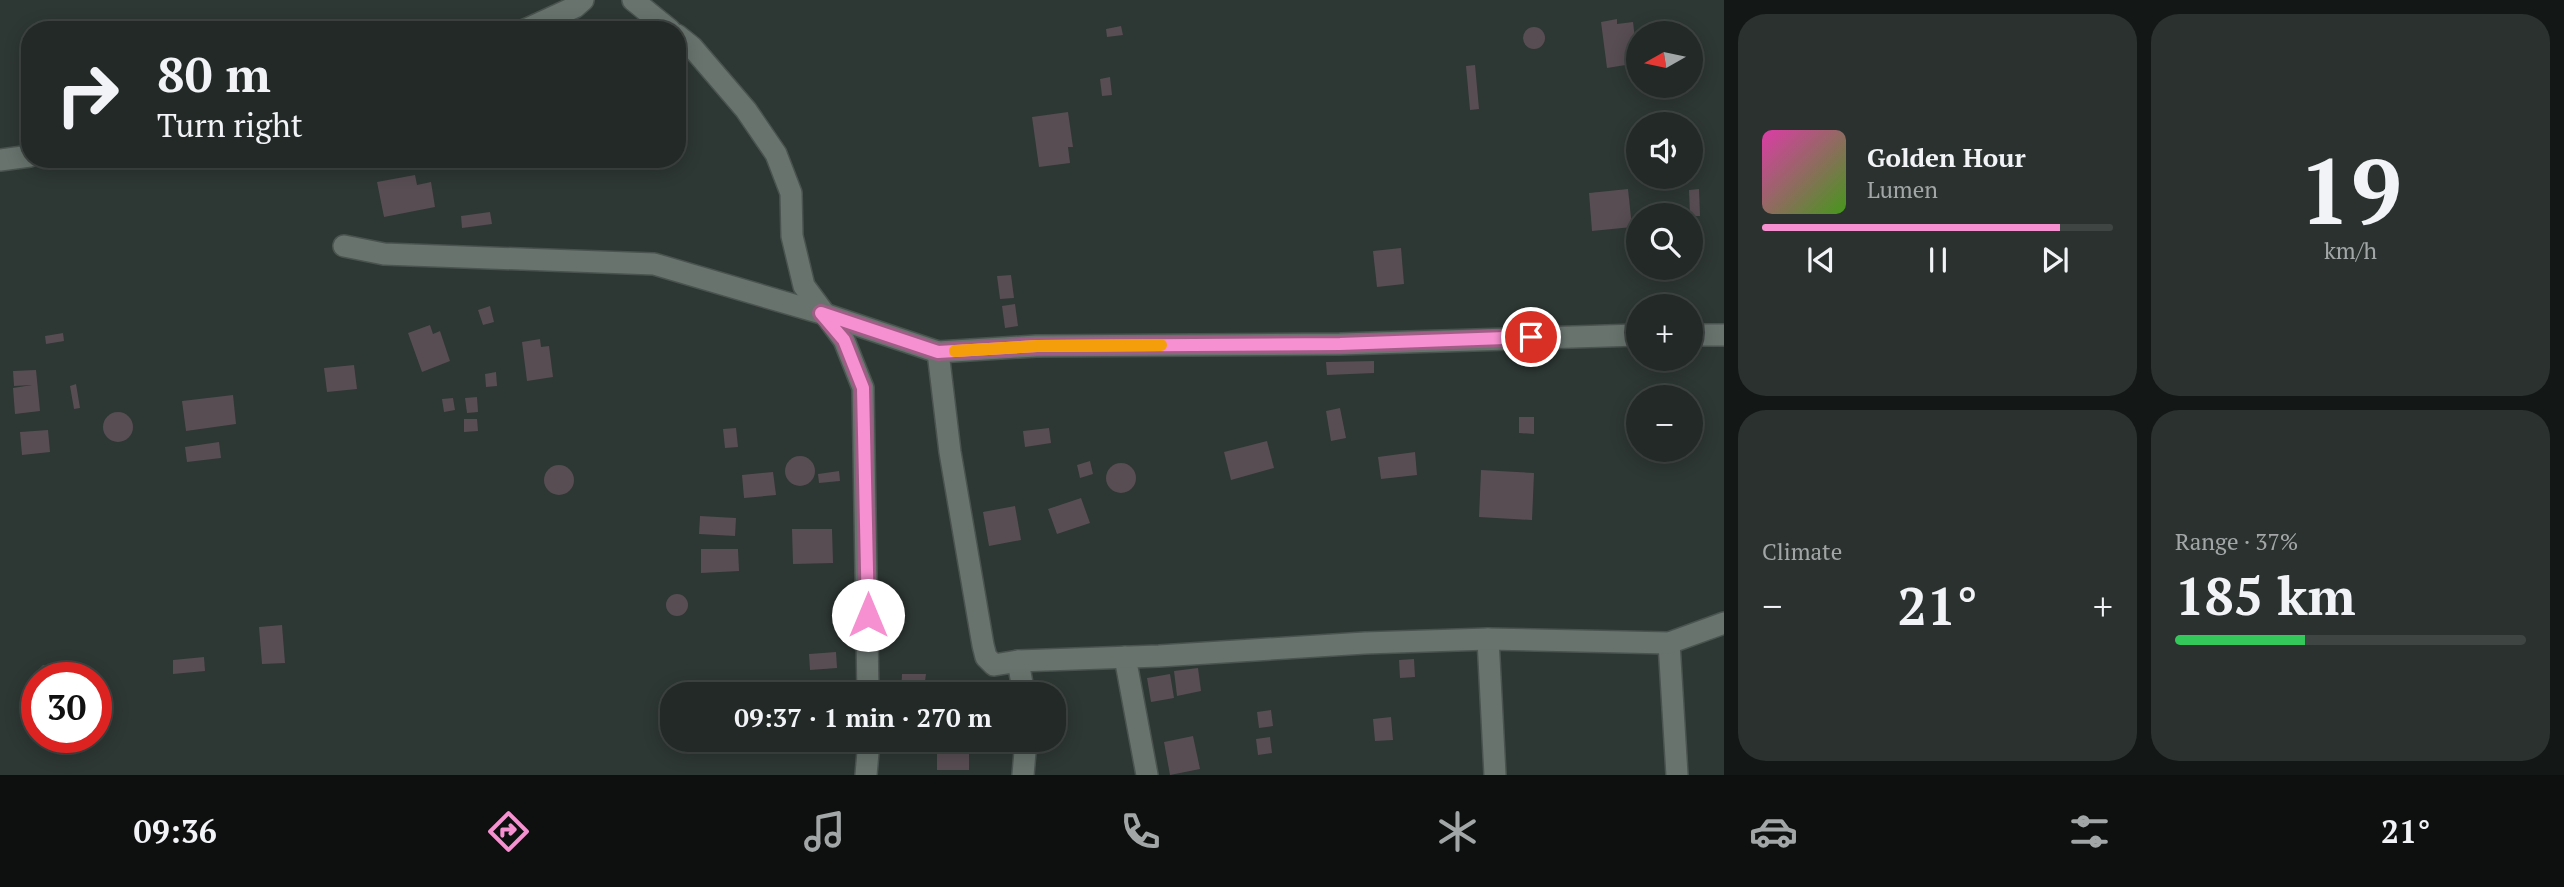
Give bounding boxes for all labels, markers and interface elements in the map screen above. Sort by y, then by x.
north arrow [1626,21,1703,98]
map controls [1626,21,1703,462]
text: 80 m [157,41,271,106]
icon: right [42,49,133,140]
text: Turn right [157,104,303,146]
button: sound [1626,112,1703,189]
text: 19 [2299,129,2402,250]
text: Golden Hour [1867,140,2026,174]
text: Lumen [1867,174,1938,205]
button: search [1626,203,1703,280]
text: km/h [2324,235,2377,266]
icon: previous [1802,241,1840,279]
icon: pause [1919,241,1957,279]
icon: next [2036,241,2074,279]
button: + [1626,294,1703,371]
pin [1501,307,1561,367]
icon: arrive [1512,318,1550,356]
button: − [1626,385,1703,462]
text: Range · 37% [2175,526,2298,557]
text: Climate [1762,536,1842,567]
text: 185 km [2175,561,2356,630]
text: 21° [1897,571,1978,640]
position arrow [831,578,905,652]
text: − [1762,581,1782,631]
text: + [2093,581,2113,631]
speed limit sign: 30 [21,662,112,753]
text: 09:37 · 1 min · 270 m [734,700,992,734]
icon: directions [484,807,533,856]
icon: music [800,807,849,856]
icon: phone [1116,807,1165,856]
icon: climate [1433,807,1482,856]
icon: car [1749,807,1798,856]
icon: filters [2065,807,2114,856]
text: 09:36 [134,810,217,852]
text: 21° [2381,810,2430,852]

